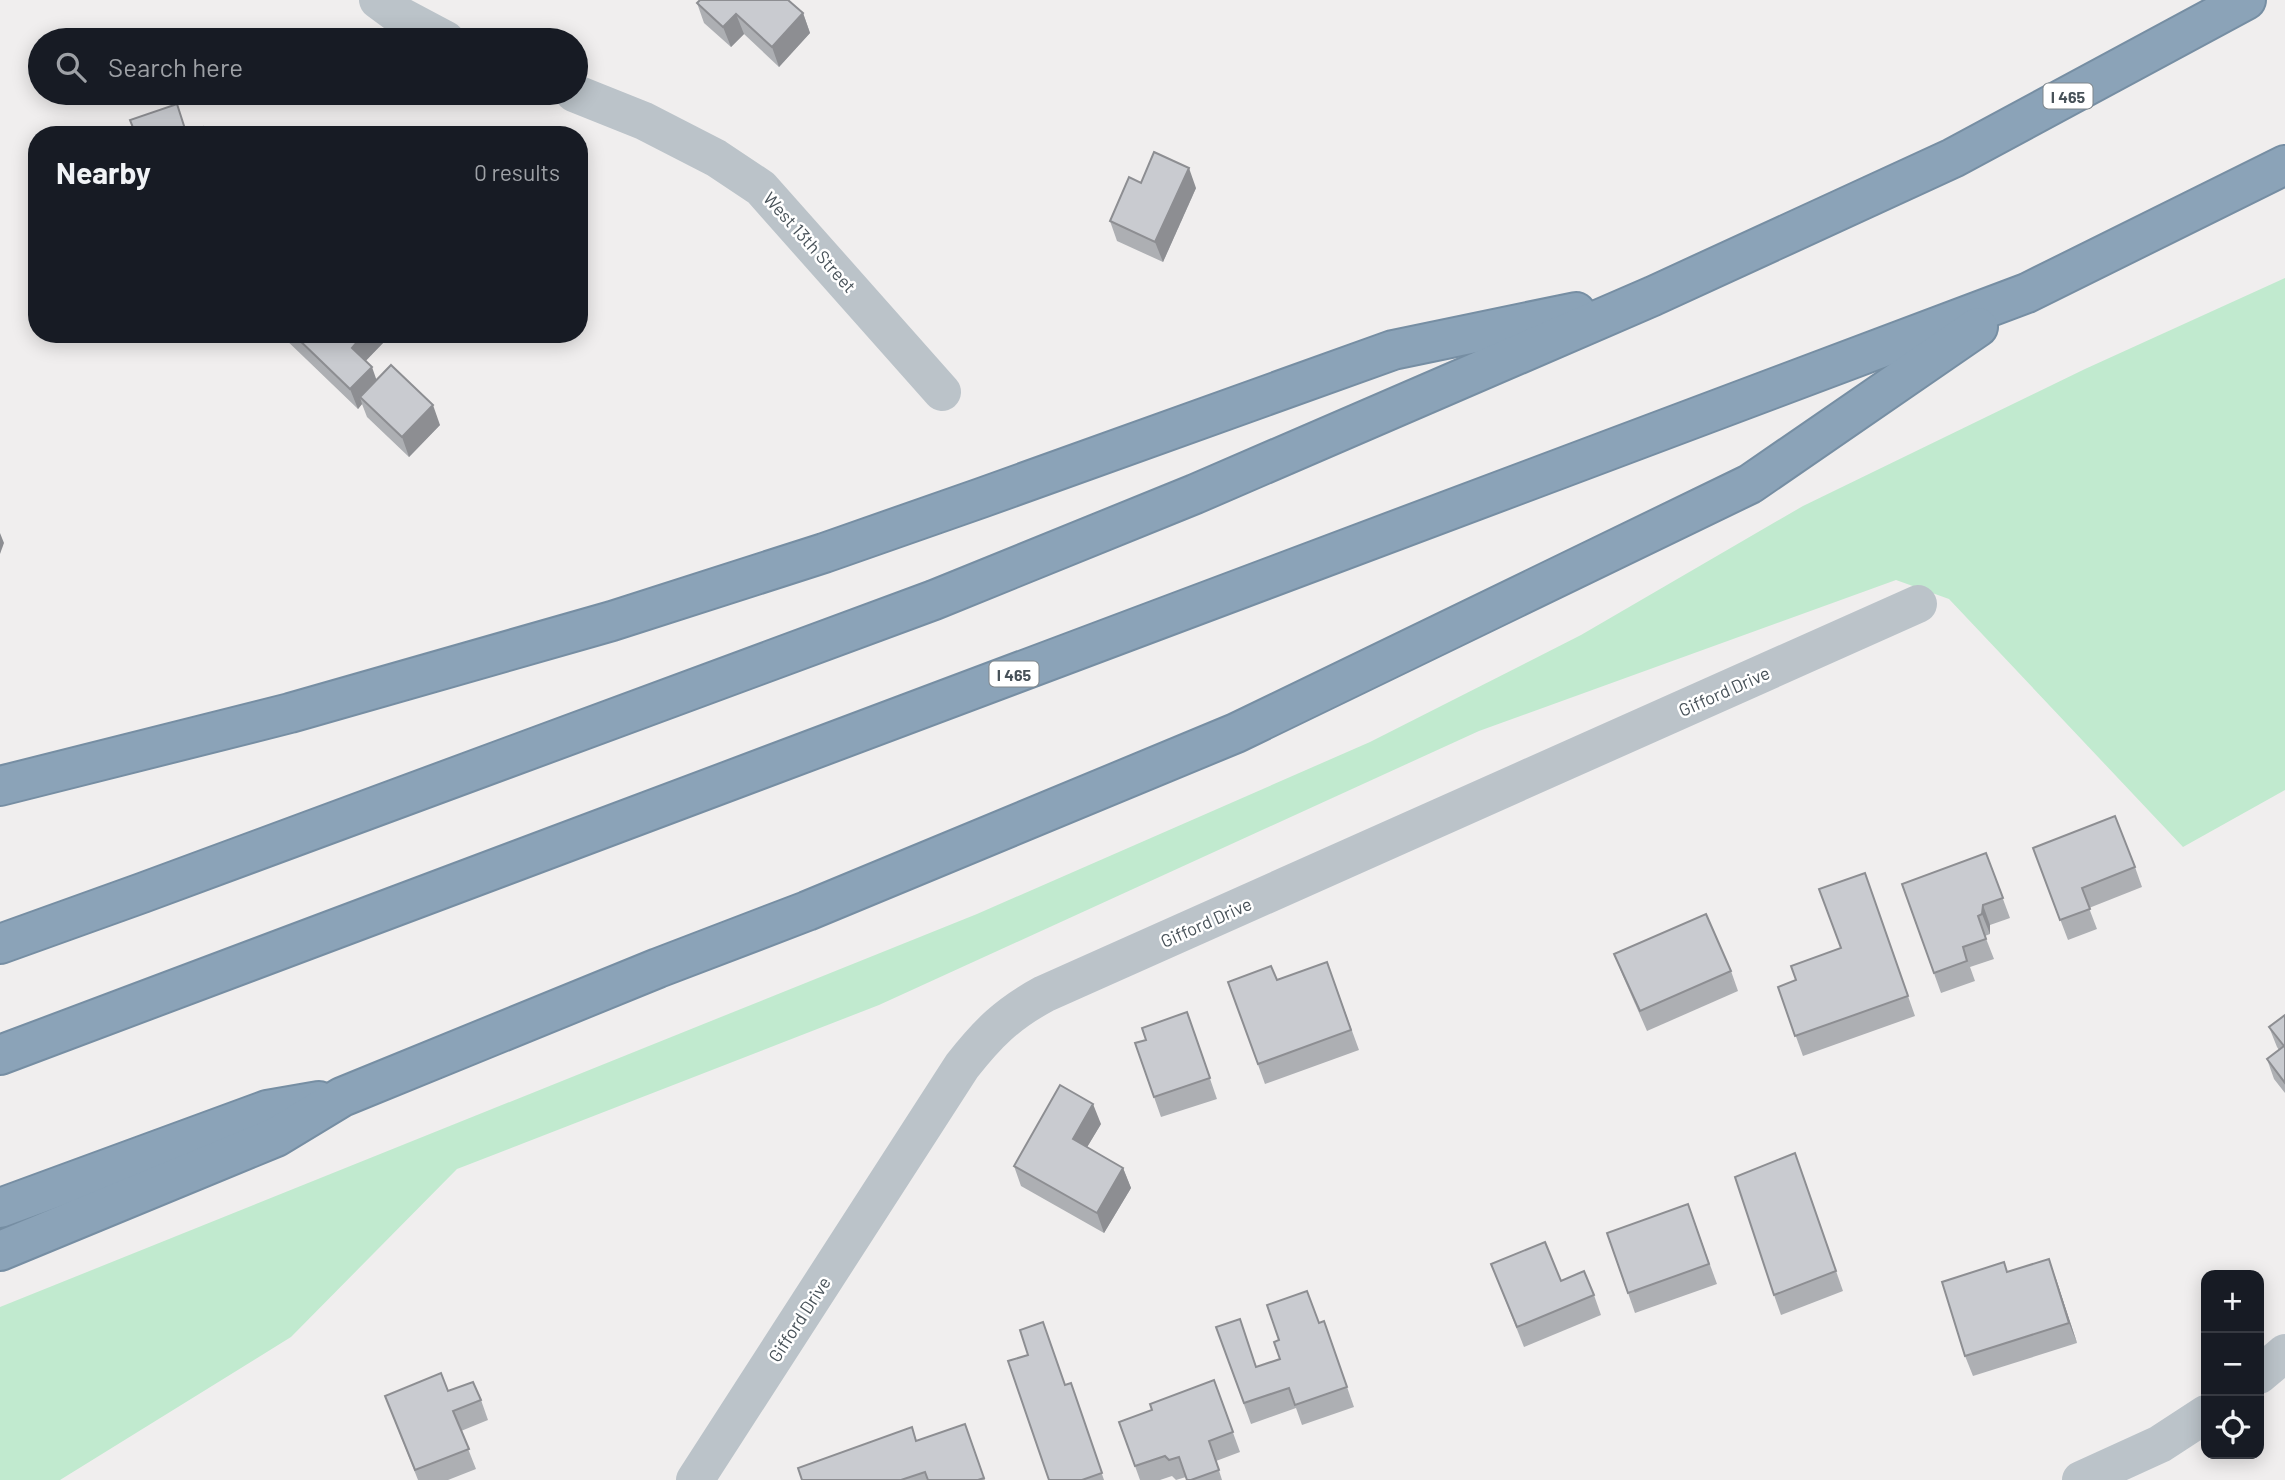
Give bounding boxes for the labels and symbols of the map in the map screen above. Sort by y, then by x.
road number: I 465 [2044,83,2092,108]
street label: West 13th Street [759,187,861,297]
street label: Gifford Drive [1675,661,1773,721]
road number: I 465 [990,662,1038,687]
street label: Gifford Drive [1157,892,1255,952]
street label: Gifford Drive [763,1272,835,1366]

